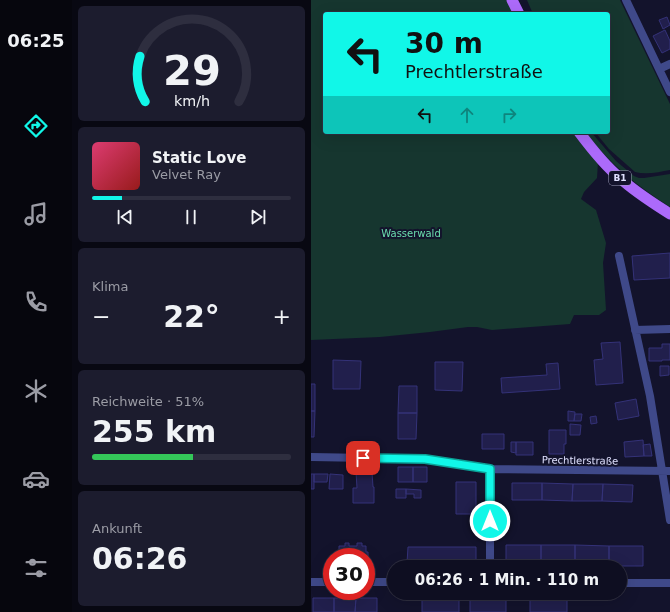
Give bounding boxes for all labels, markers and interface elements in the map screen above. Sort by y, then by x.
text: 30 m [405,27,483,60]
icon: left [339,28,391,80]
text: 06:25 [7,30,65,51]
text: 29 [163,45,220,94]
text: Prechtlerstraße [405,61,543,82]
text: km/h [173,92,210,108]
icon: left [414,104,436,126]
icon: ahead [456,104,478,126]
icon: right [498,104,520,126]
icon: directions [22,112,50,140]
text: Static Love [152,149,246,167]
text: Velvet Ray [152,167,221,182]
road number: B1 [609,171,631,185]
icon: music [22,200,50,228]
icon: previous [114,206,136,228]
icon: pause [180,206,202,228]
icon: next [247,206,269,228]
park label: Wasserwald [381,228,441,239]
text: Klima [92,279,128,294]
icon: phone [22,288,50,316]
text: 22° [163,299,220,334]
text: − [92,304,110,329]
text: + [273,304,291,329]
icon: climate [22,377,50,405]
text: Reichweite · 51% [92,394,204,409]
text: 255 km [92,414,216,449]
pin [346,441,380,475]
icon: arrive [352,447,374,469]
street label: Prechtlerstraße [542,454,618,467]
icon: car [22,465,50,493]
position arrow [469,500,511,542]
text: Ankunft [92,521,142,536]
text: 06:26 [92,541,188,576]
speed limit sign: 30 [323,548,375,600]
icon: filters [22,554,50,582]
text: 06:26 · 1 Min. · 110 m [415,571,599,589]

